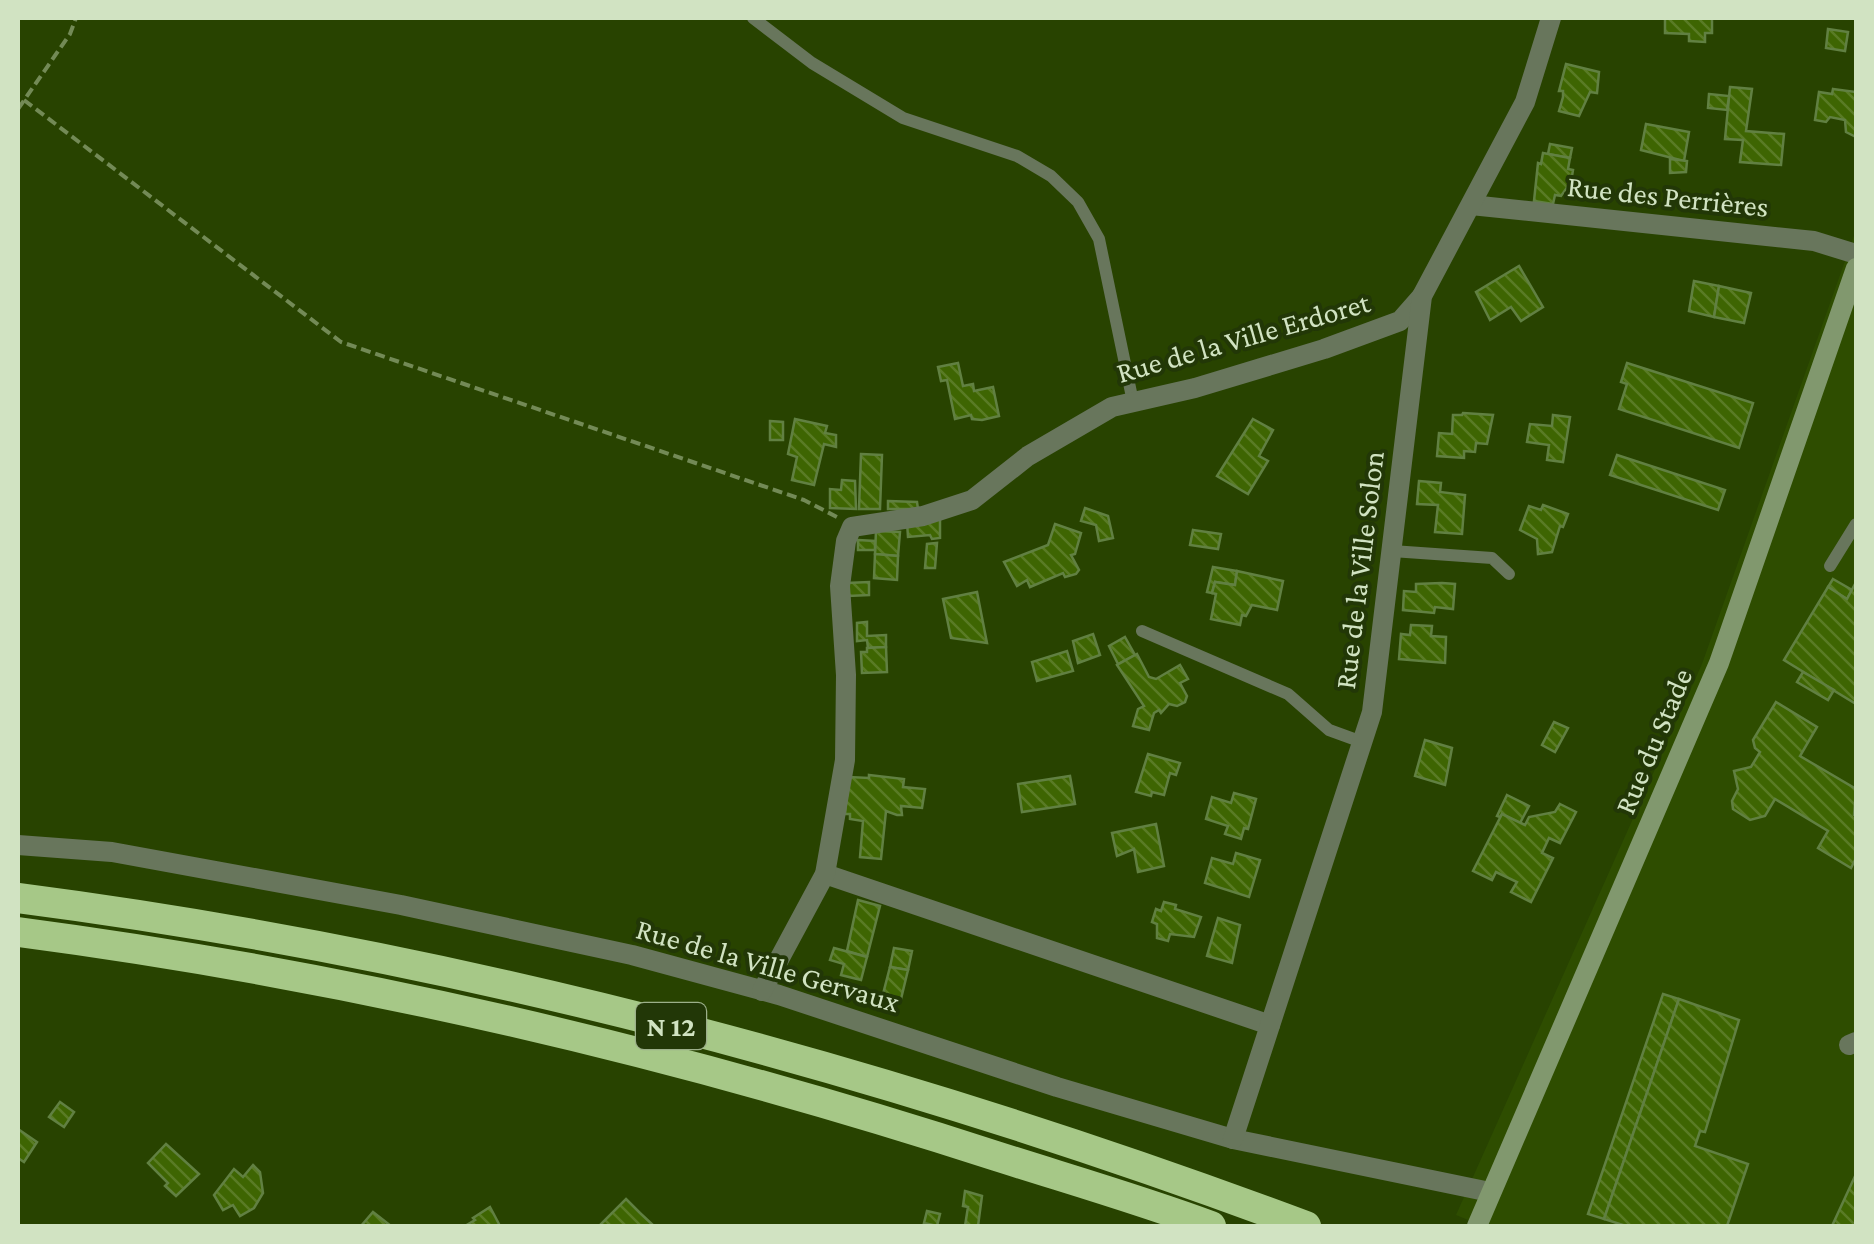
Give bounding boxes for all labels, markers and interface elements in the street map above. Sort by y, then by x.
street label: Rue des Perrières [1566,169,1770,223]
street label: Rue de la Ville Erdoret [1112,285,1375,389]
street label: Rue de la Ville Solon [1328,449,1390,691]
street label: Rue du Stade [1608,663,1698,819]
street label: Rue de la Ville Gervaux [633,912,903,1018]
road number: N 12 [636,1003,706,1049]

